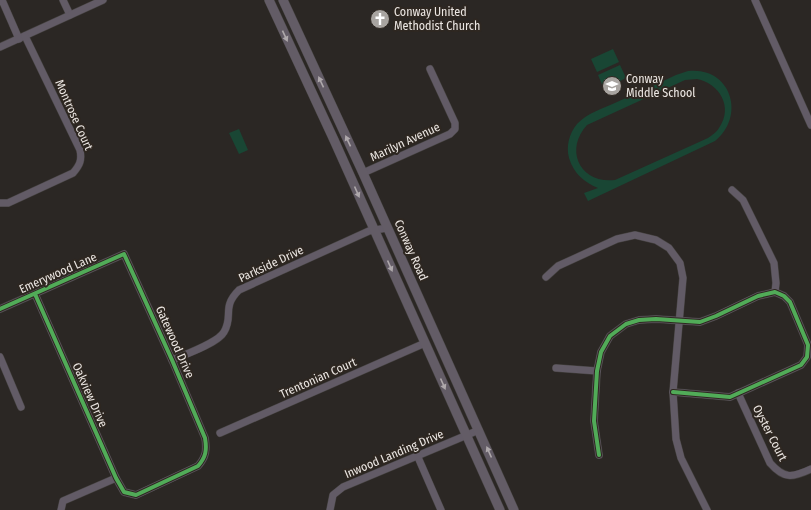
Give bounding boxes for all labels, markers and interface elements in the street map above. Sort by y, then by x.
place label: Conway United Methodist Church [394,5,480,33]
church icon: Conway United Methodist Church [369,8,391,30]
one-way arrow [282,30,288,41]
place label: Conway Middle School [626,72,695,100]
school or university icon: Conway Middle School [601,75,623,97]
one-way arrow [318,76,324,87]
street label: Montrose Court [52,78,96,152]
street label: Marilyn Avenue [368,120,442,164]
one-way arrow [345,136,351,147]
one-way arrow [354,186,360,197]
street label: Conway Road [391,217,431,283]
street label: Parkside Drive [236,243,306,285]
street label: Emerywood Lane [17,250,99,296]
one-way arrow [387,260,393,271]
street label: Gatewood Drive [153,304,197,380]
street label: Trentonian Court [278,355,358,401]
street label: Oakview Drive [70,361,111,430]
one-way arrow [441,379,447,391]
street label: Oyster Court [750,403,790,463]
street label: Inwood Landing Drive [342,427,446,481]
one-way arrow [485,446,491,458]

